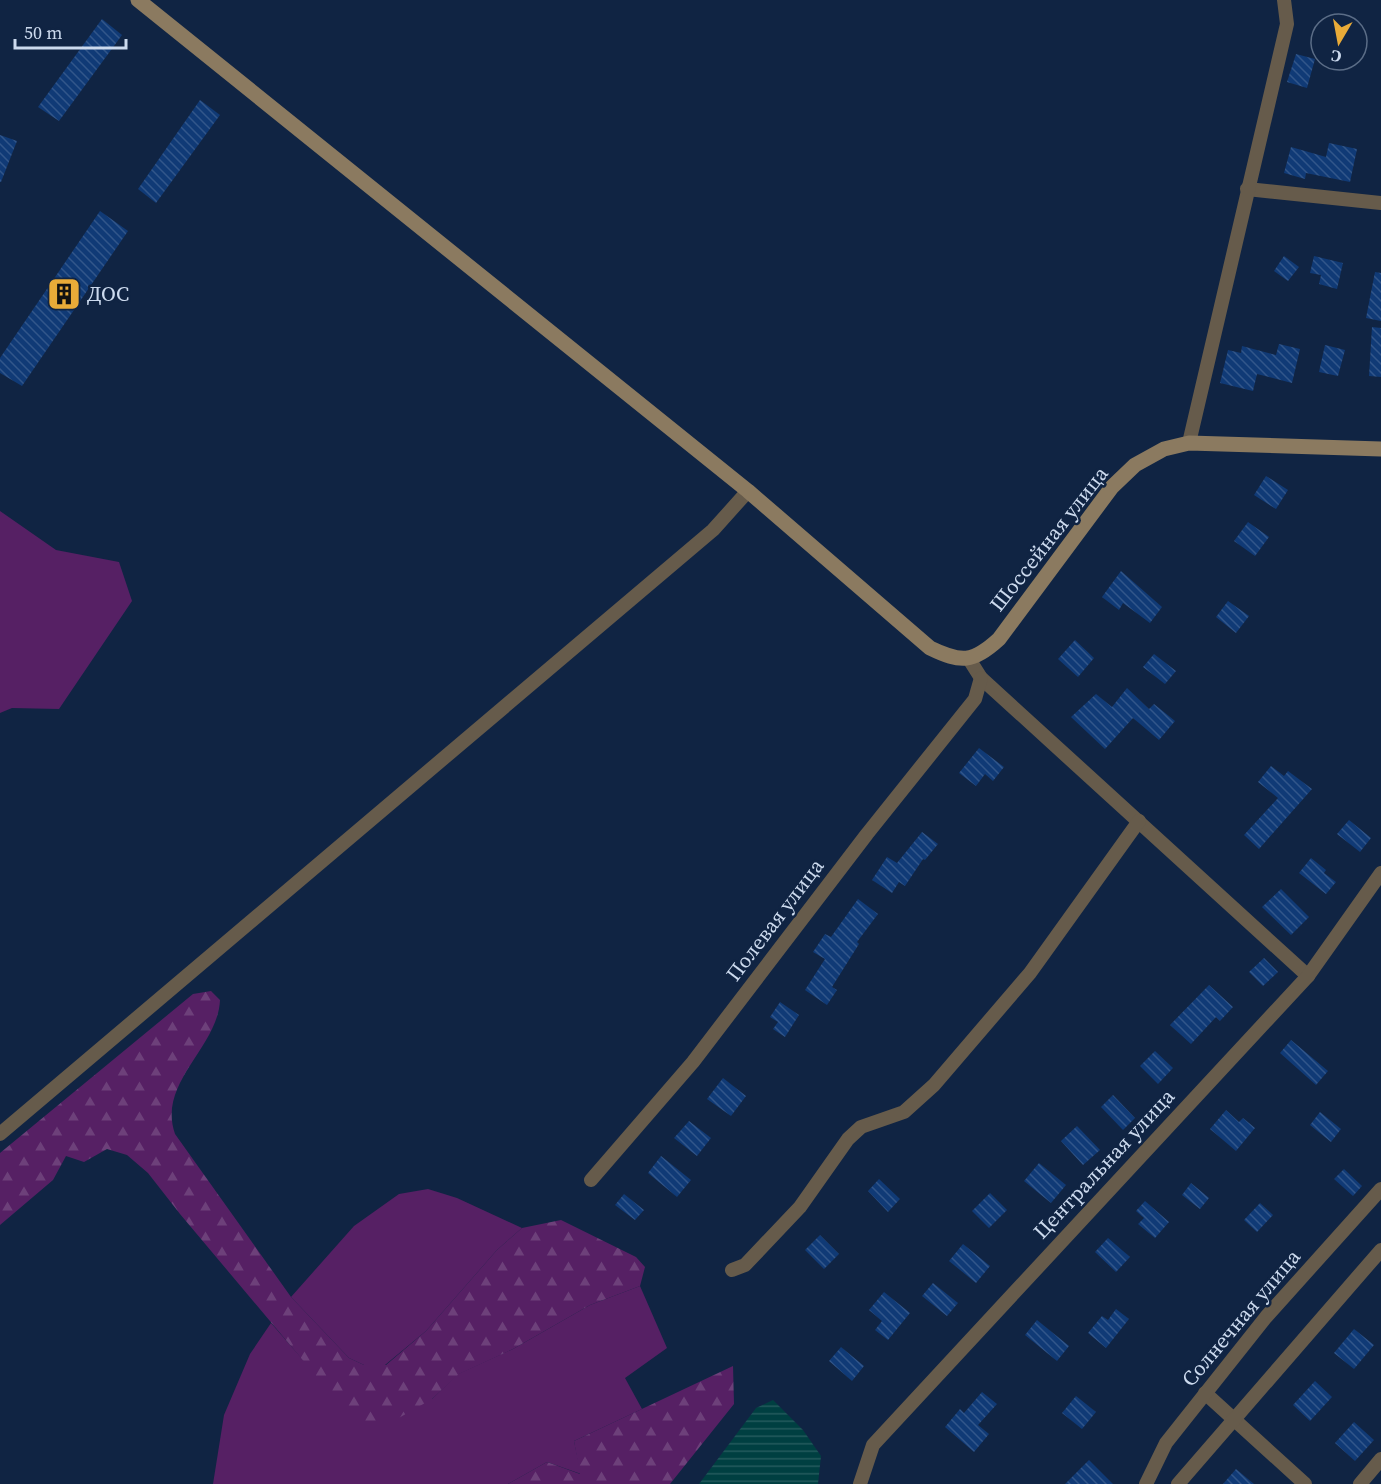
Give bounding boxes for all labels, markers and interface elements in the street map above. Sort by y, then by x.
scale bar [15,12,126,50]
north arrow [1309,12,1369,72]
text: 50 m [24,20,62,45]
text: С [1330,45,1343,68]
building icon: ДОС [46,276,82,312]
place label: ДОС [87,279,129,308]
street label: Шоссейная улица [983,460,1115,617]
street label: Полевая улица [719,852,830,987]
street label: Центральная улица [1026,1082,1181,1245]
street label: Солнечная улица [1175,1243,1307,1392]

